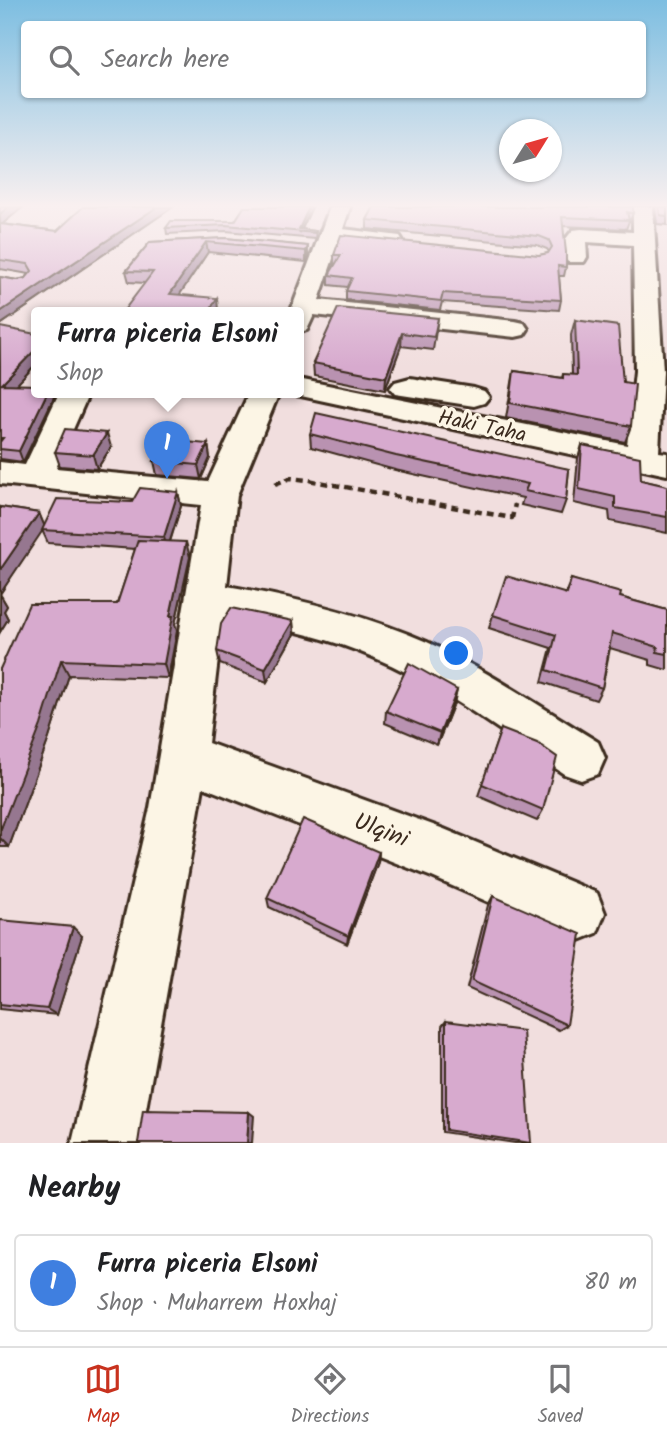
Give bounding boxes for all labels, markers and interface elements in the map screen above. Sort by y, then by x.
search box [21,21,646,98]
text: Search here [101,39,229,81]
icon: search [45,41,83,79]
north arrow [499,119,562,182]
popup [31,307,304,398]
text: Furra piceria Elsoni [57,314,278,356]
text: Shop [57,356,103,392]
street label: Haki Taha [435,402,529,452]
pin: 1 [144,421,190,479]
your location [439,636,473,670]
street label: Ulqini [348,803,415,860]
text: Nearby [28,1165,120,1213]
text: Furra piceria Elsoni [97,1244,318,1286]
text: 1 [50,1265,56,1301]
text: 80 m [584,1265,637,1301]
text: Shop · Muharrem Hoxhaj [97,1286,337,1322]
tab: Map [84,1360,122,1432]
tab: Directions [291,1360,369,1432]
tab: Saved [538,1360,583,1432]

